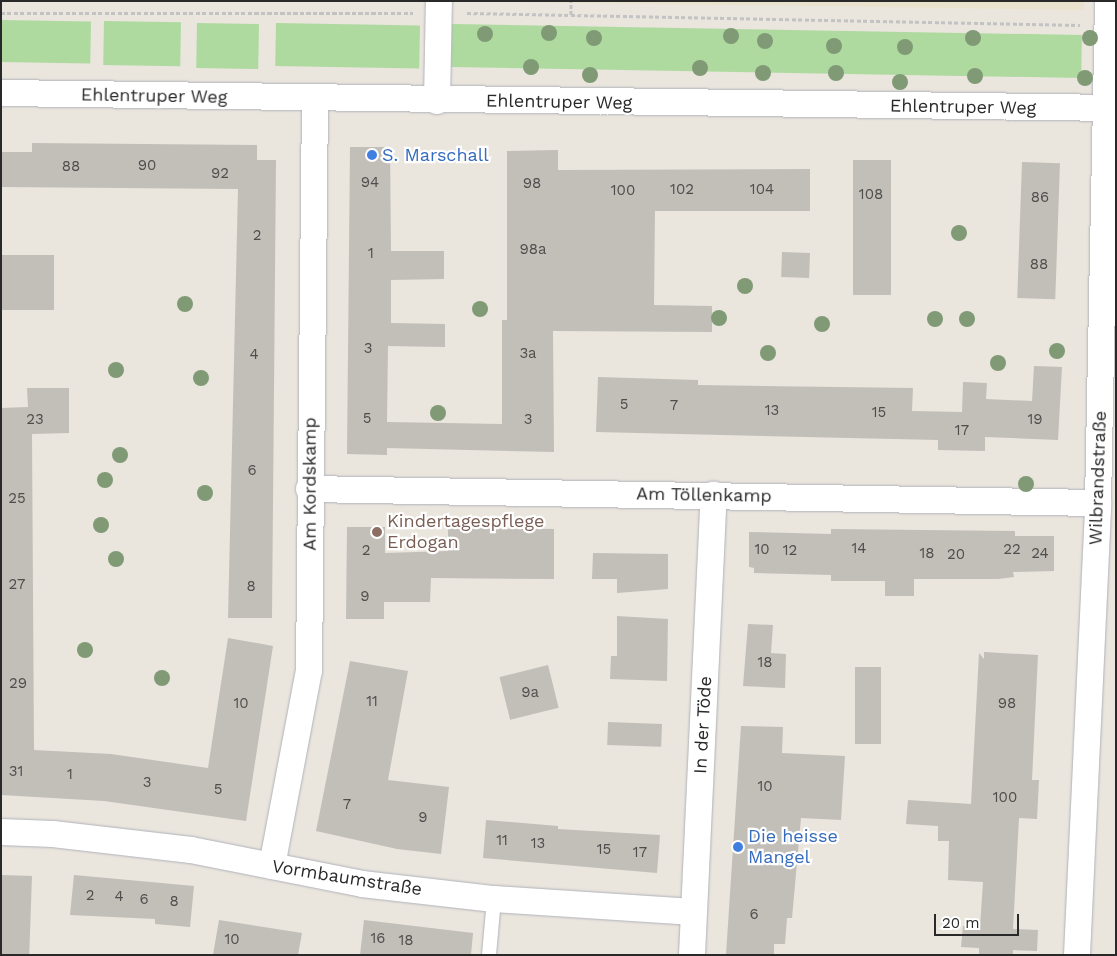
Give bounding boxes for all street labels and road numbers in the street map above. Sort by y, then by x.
street label: Ehlentruper Weg [80,84,228,108]
street label: Ehlentruper Weg [485,90,633,114]
street label: Ehlentruper Weg [889,95,1037,119]
street label: Wilbrandstraße [1085,410,1111,546]
street label: Am Kordskamp [299,417,321,551]
street label: Am Töllenkamp [636,483,772,507]
street label: In der Töde [690,675,716,775]
street label: Vormbaumstraße [270,855,424,901]

